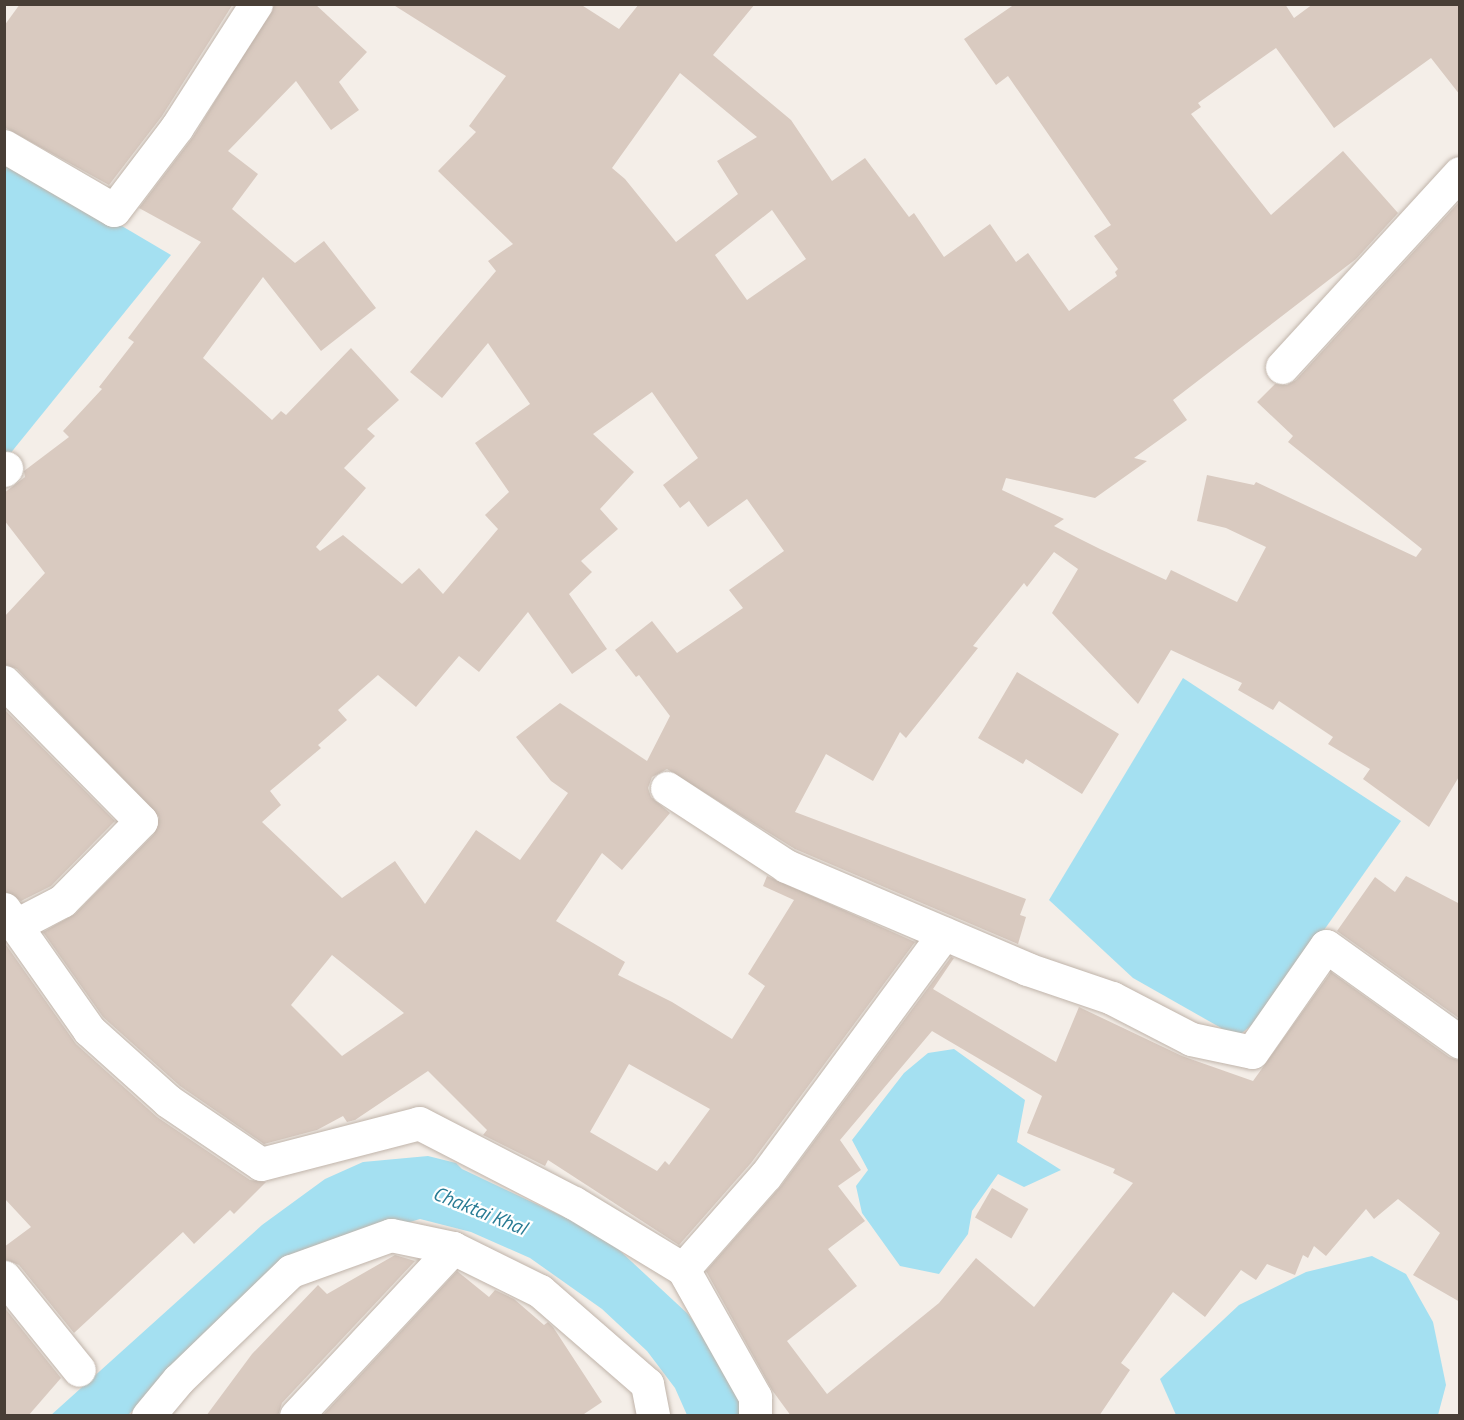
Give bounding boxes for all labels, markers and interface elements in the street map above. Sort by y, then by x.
water label: Chaktai Khal [430,1180,530,1240]

